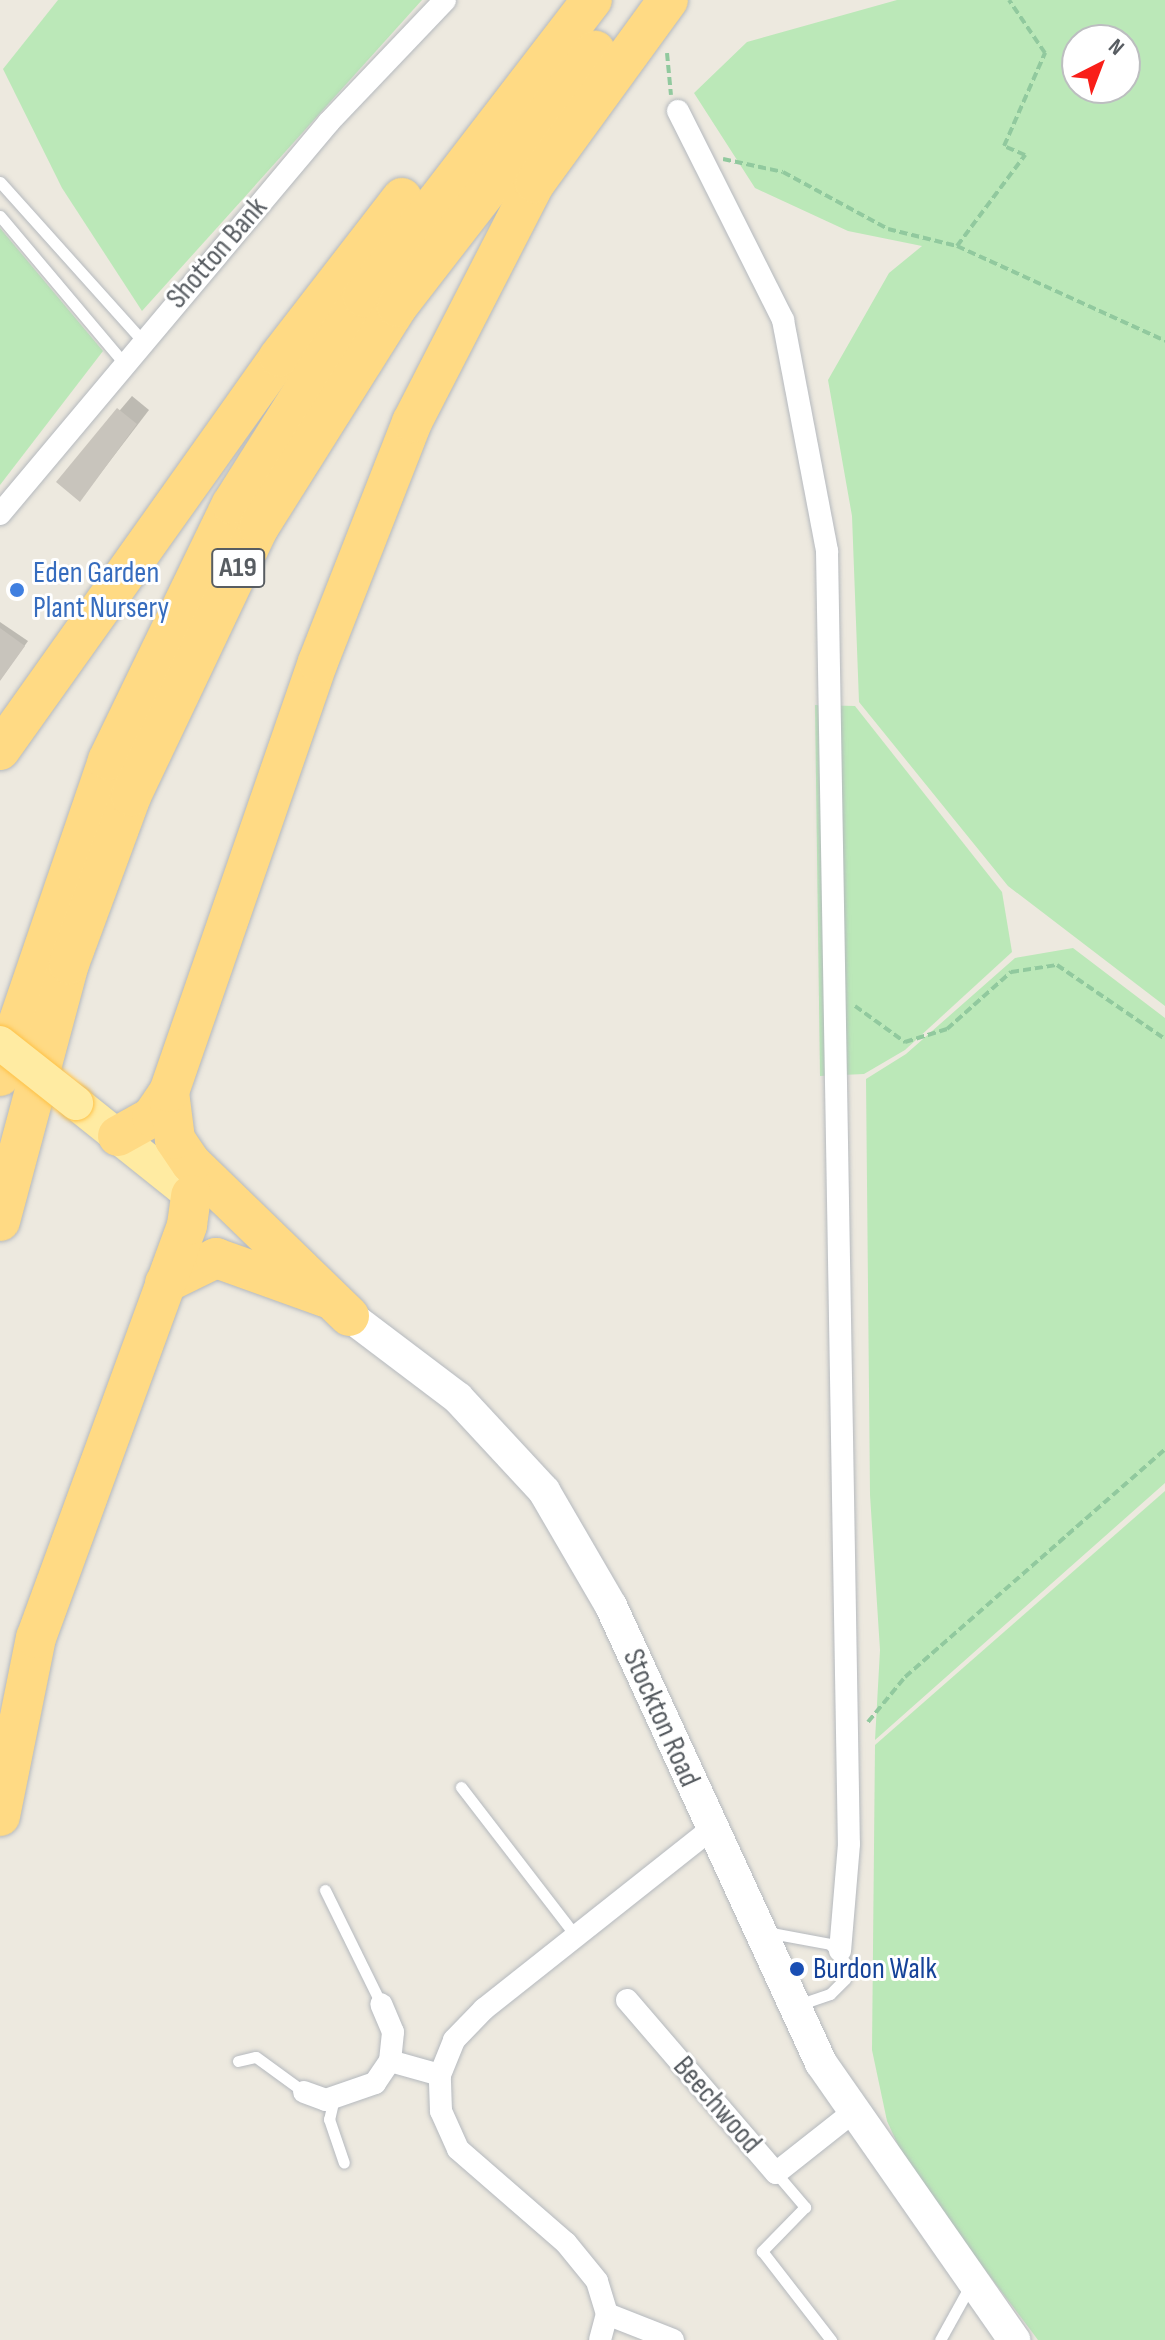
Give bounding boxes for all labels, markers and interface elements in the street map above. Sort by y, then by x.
north arrow [1061,24,1141,104]
text: N [1103,33,1129,61]
street label: Shotton Bank [159,190,275,316]
road number: A19 [210,544,266,592]
place label: Eden Garden Plant Nursery [33,555,169,626]
marker: Eden Garden Plant Nursery [8,581,26,599]
street label: Stockton Road [615,1644,707,1792]
place label: Burdon Walk [813,1951,937,1987]
marker: Burdon Walk [788,1960,806,1978]
street label: Beechwood [665,2049,769,2161]

